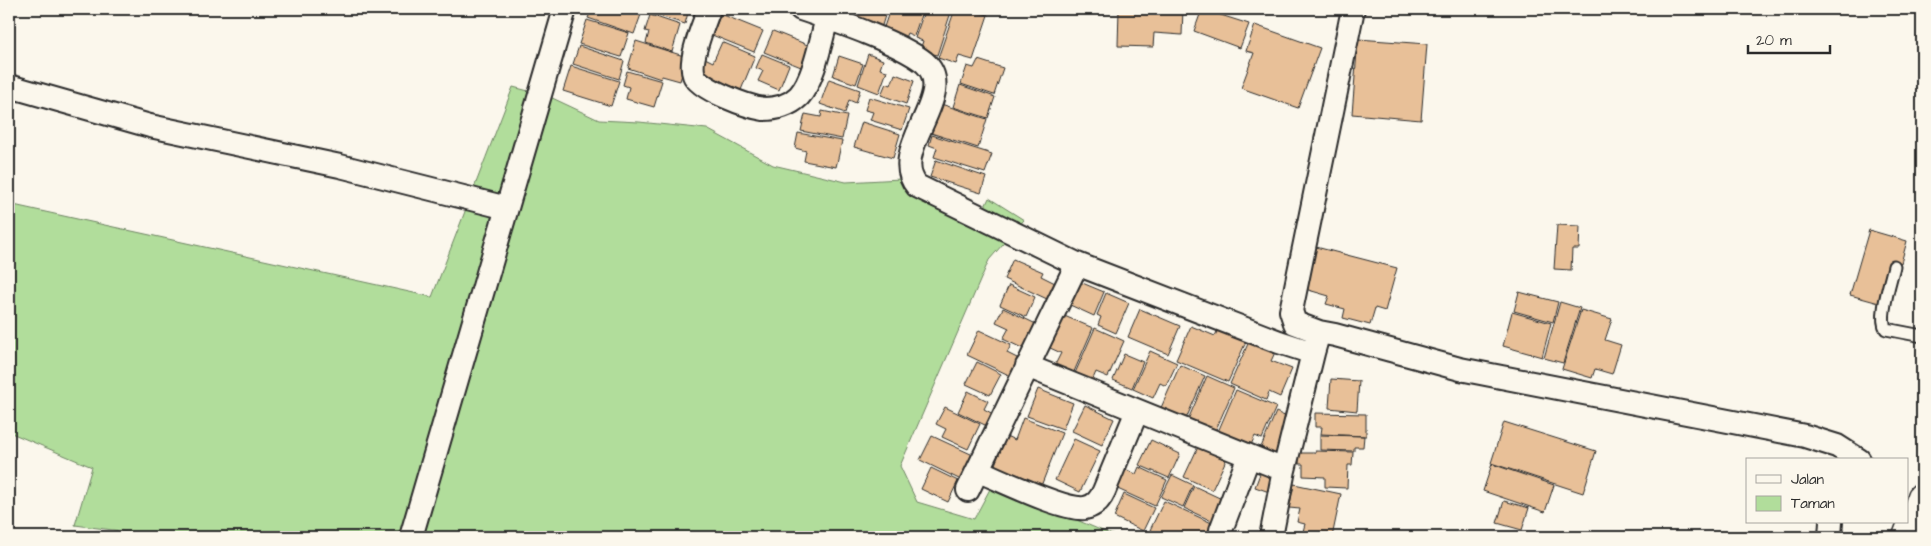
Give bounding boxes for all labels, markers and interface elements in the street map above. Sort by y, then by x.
scale bar [1748,22,1831,54]
text: 20 m [1756,30,1792,51]
legend [1746,458,1908,524]
text: Jalan [1791,469,1825,490]
text: Taman [1791,493,1835,514]

